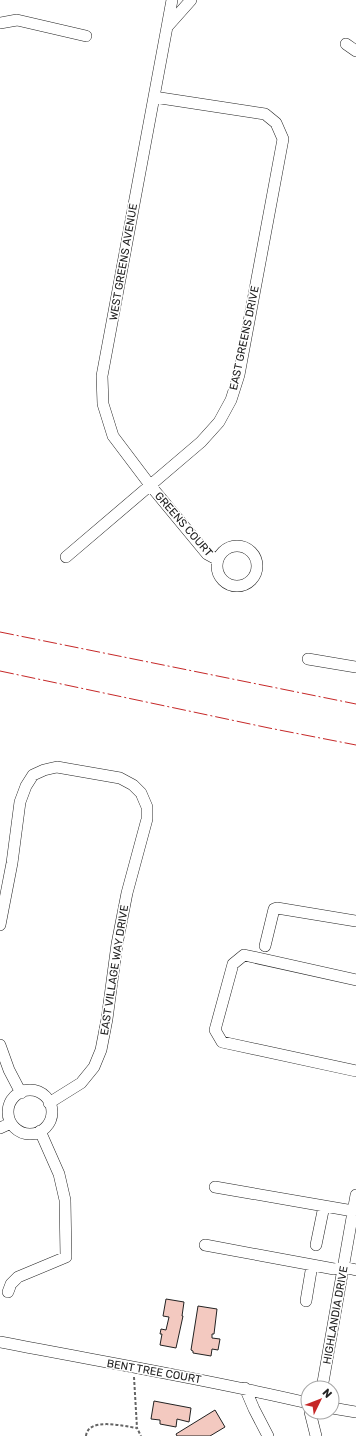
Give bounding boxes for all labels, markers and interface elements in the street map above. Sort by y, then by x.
street label: WEST GREENS AVENUE [107,202,140,322]
street label: EAST GREENS DRIVE [227,284,262,391]
street label: GREENS COURT [152,489,216,560]
street label: EAST VILLAGE WAY DRIVE [98,904,131,1036]
street label: HIGHLANDIA DRIVE [320,1265,351,1365]
street label: BENT TREE COURT [106,1357,203,1386]
north arrow [300,1380,340,1420]
text: N [319,1386,334,1401]

